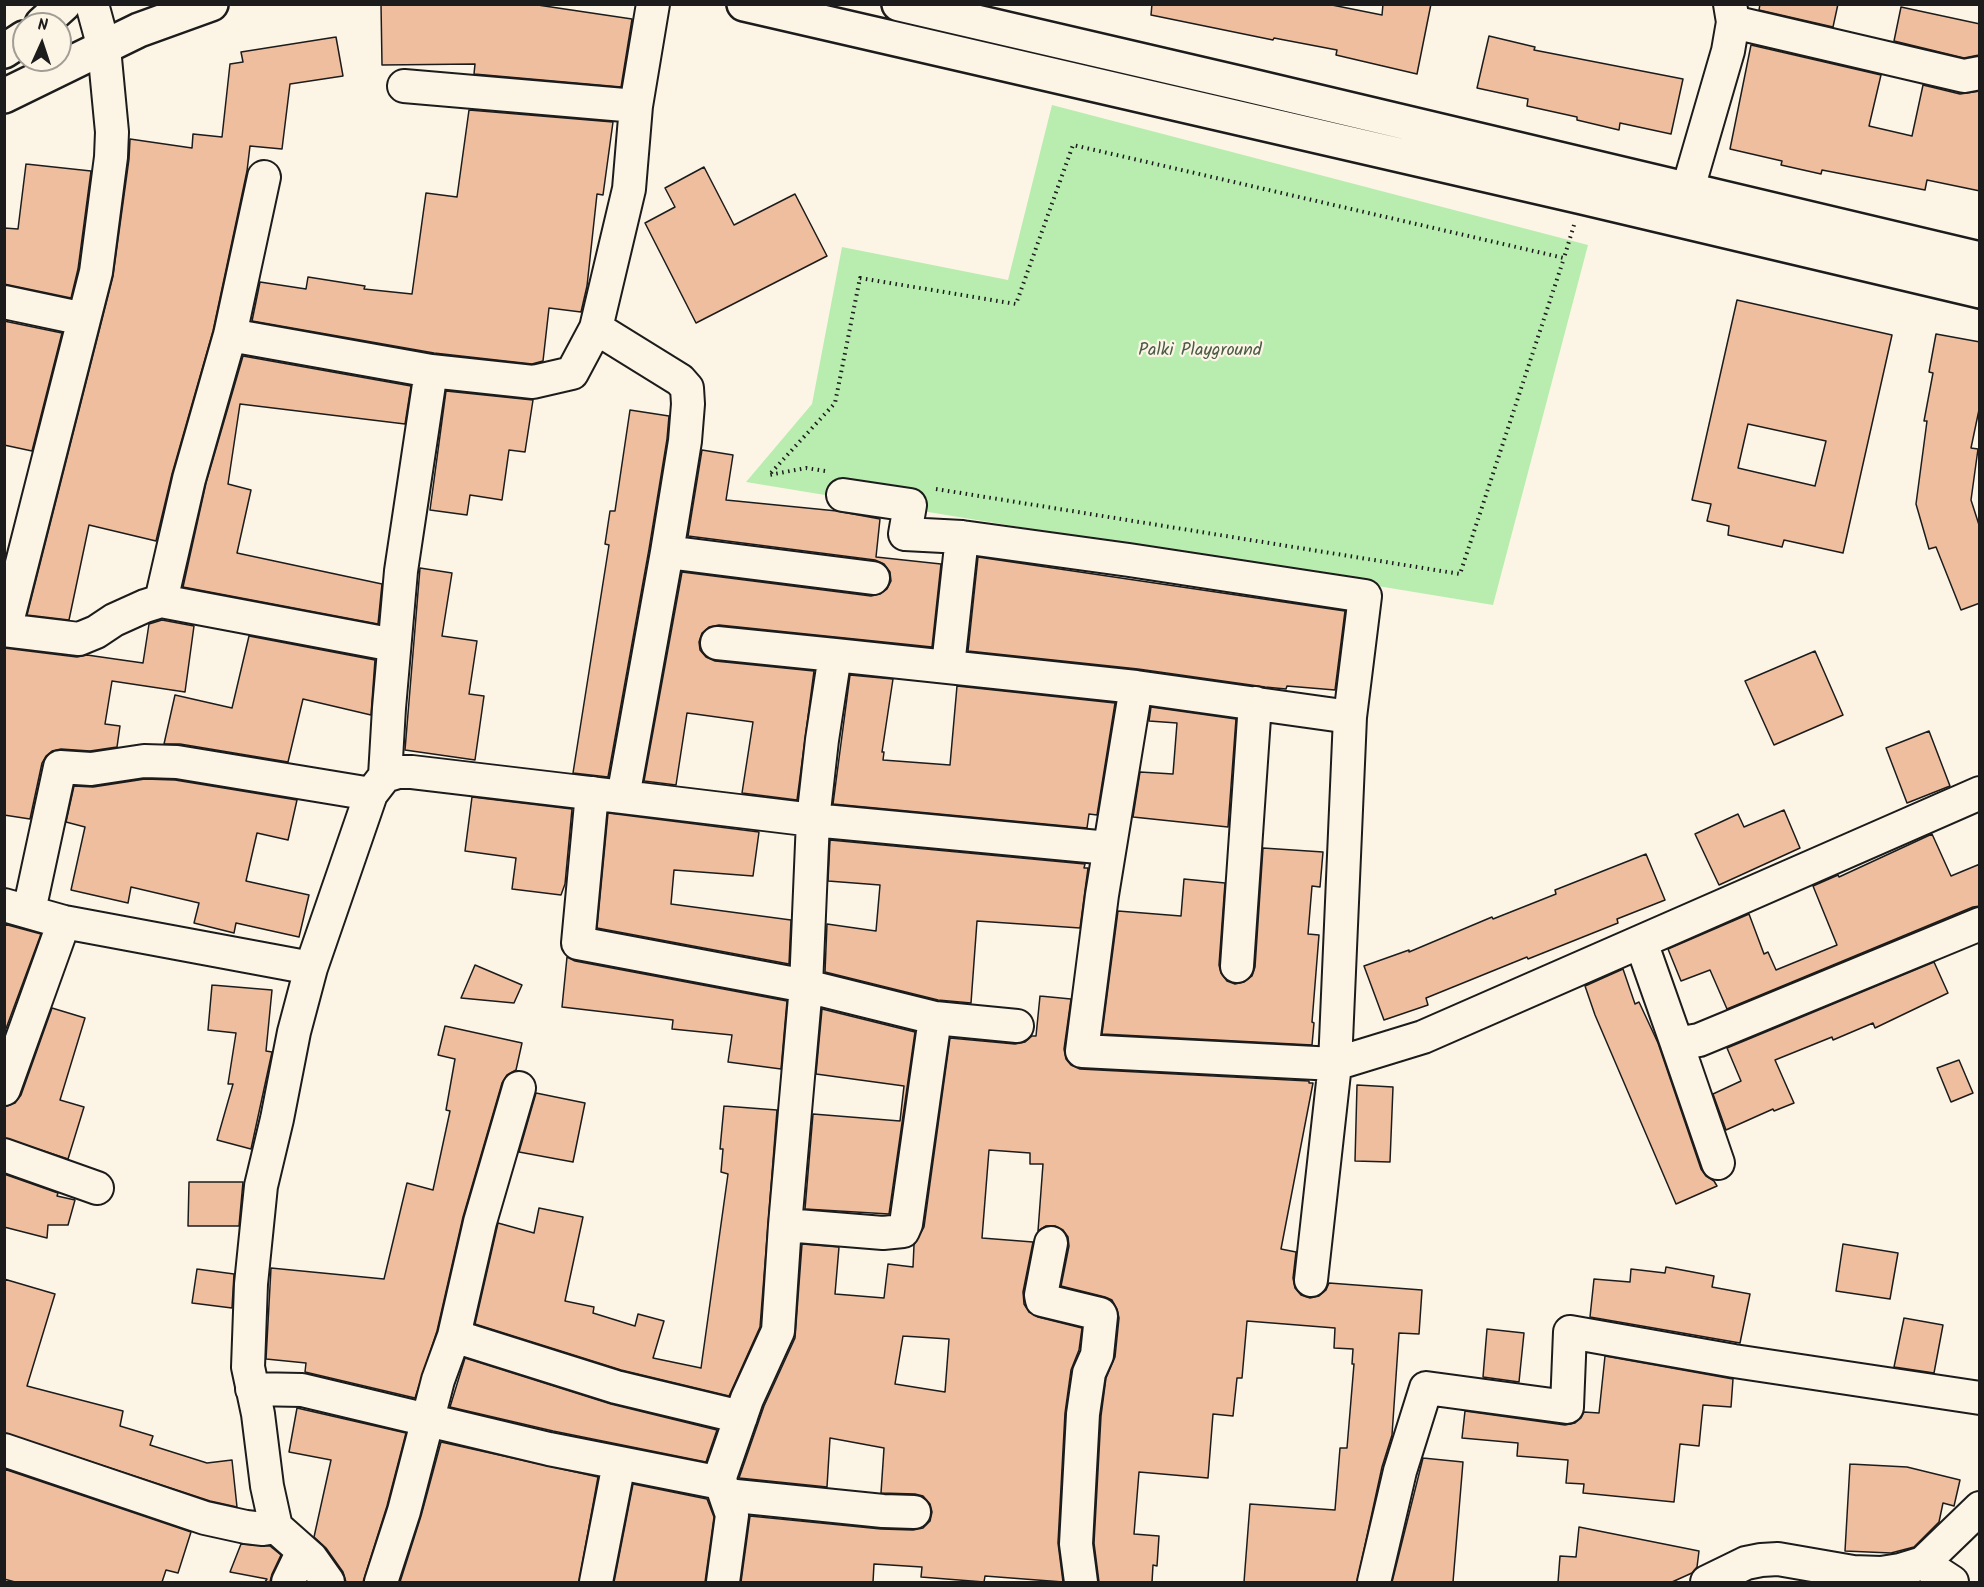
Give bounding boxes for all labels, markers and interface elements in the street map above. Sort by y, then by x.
north arrow [12,12,72,72]
text: N [37,13,49,38]
park label: Palki Playground [1138,341,1262,363]

